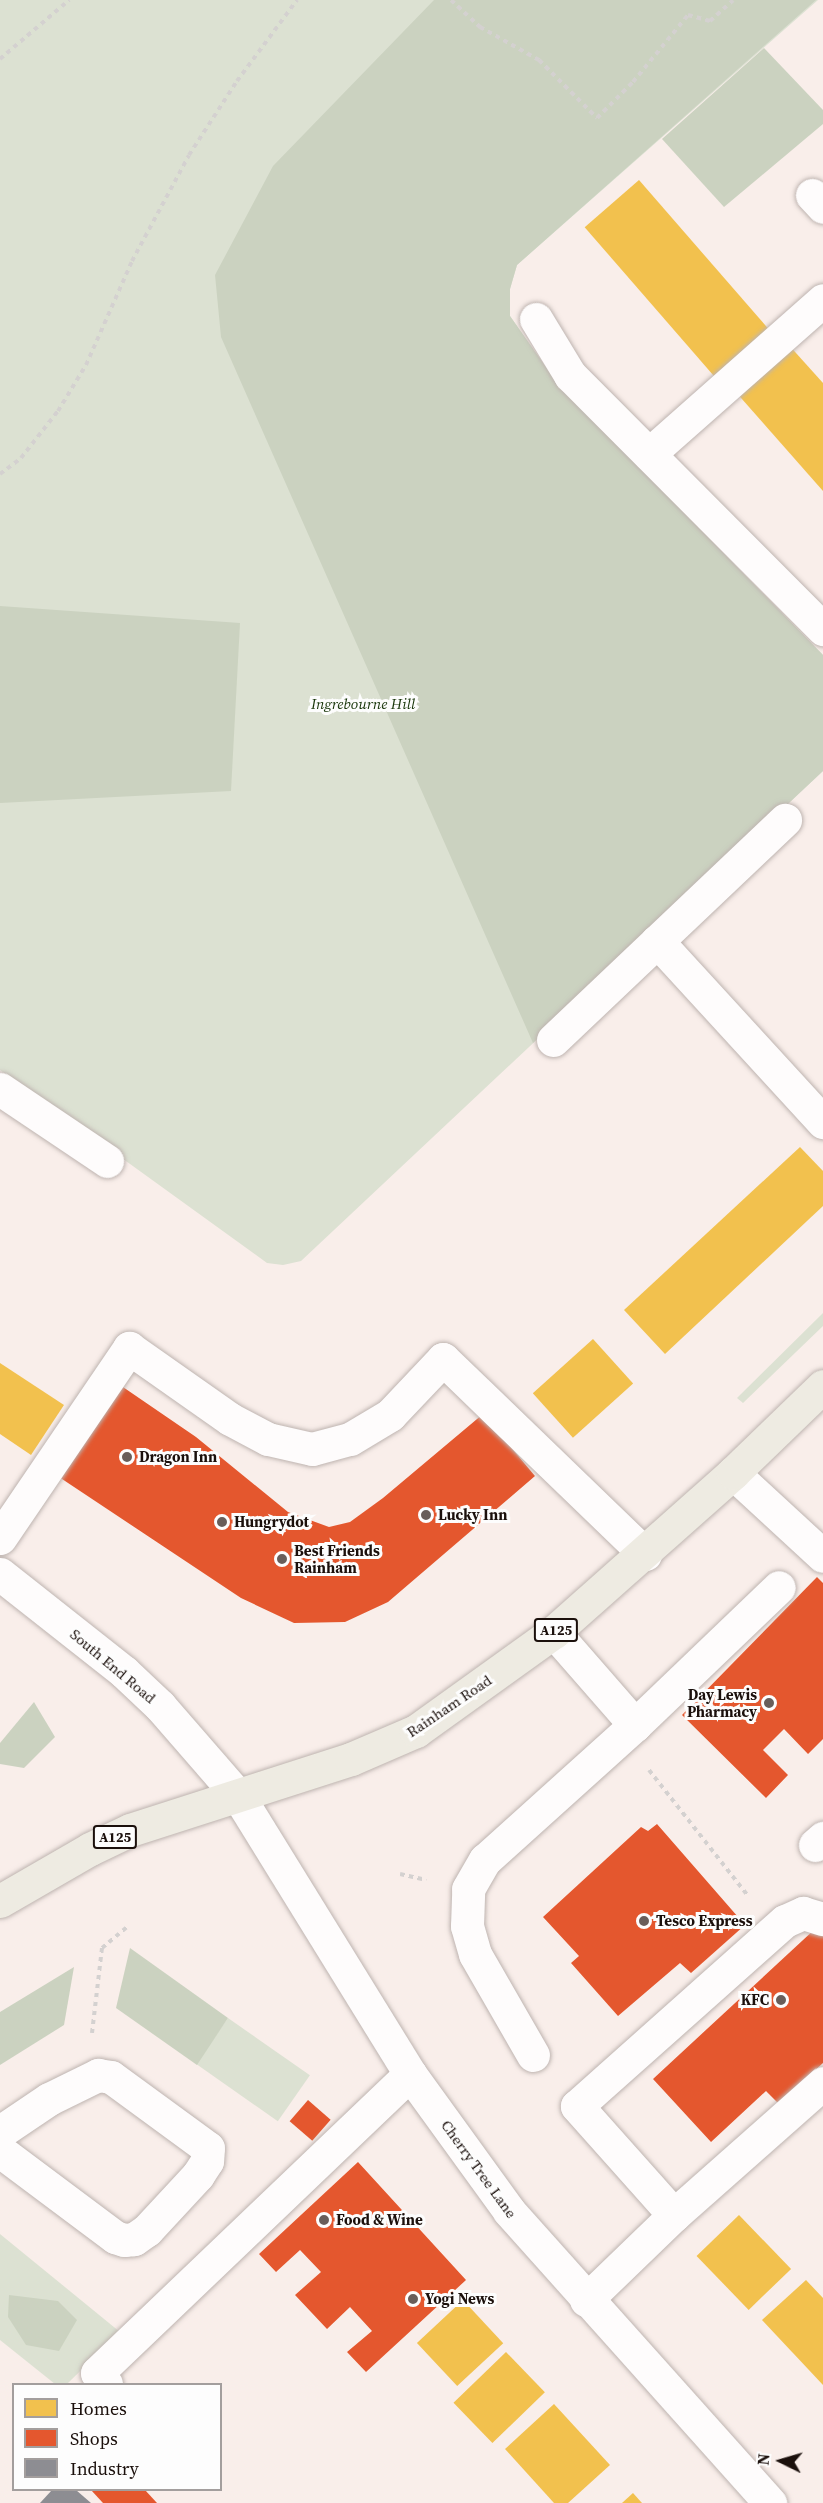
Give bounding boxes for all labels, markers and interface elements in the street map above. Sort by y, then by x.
park label: Ingrebourne Hill [311,695,415,713]
place label: Dragon Inn [139,1448,217,1466]
marker: Dragon Inn [120,1450,134,1464]
place label: Lucky Inn [438,1506,507,1524]
marker: Lucky Inn [419,1508,433,1522]
place label: Hungrydot [234,1513,309,1531]
marker: Hungrydot [215,1515,229,1529]
place label: Best Friends Rainham [294,1541,380,1576]
marker: Best Friends Rainham [275,1552,289,1566]
road number: A125 [534,1619,578,1641]
street label: South End Road [67,1625,159,1707]
street label: Rainham Road [403,1671,495,1741]
place label: Day Lewis Pharmacy [687,1685,757,1720]
marker: Day Lewis Pharmacy [762,1696,776,1710]
road number: A125 [92,1826,138,1848]
place label: Tesco Express [656,1912,753,1930]
marker: Tesco Express [637,1914,651,1928]
place label: KFC [741,1991,769,2009]
marker: KFC [774,1993,788,2007]
street label: Cherry Tree Lane [437,2116,521,2222]
place label: Food & Wine [336,2211,423,2229]
marker: Food & Wine [317,2213,331,2227]
place label: Yogi News [425,2290,494,2308]
marker: Yogi News [406,2292,420,2306]
legend [12,2383,222,2491]
text: Homes [70,2396,127,2421]
text: Shops [70,2426,118,2451]
north arrow [751,2431,811,2491]
text: N [752,2453,775,2466]
text: Industry [70,2456,139,2481]

